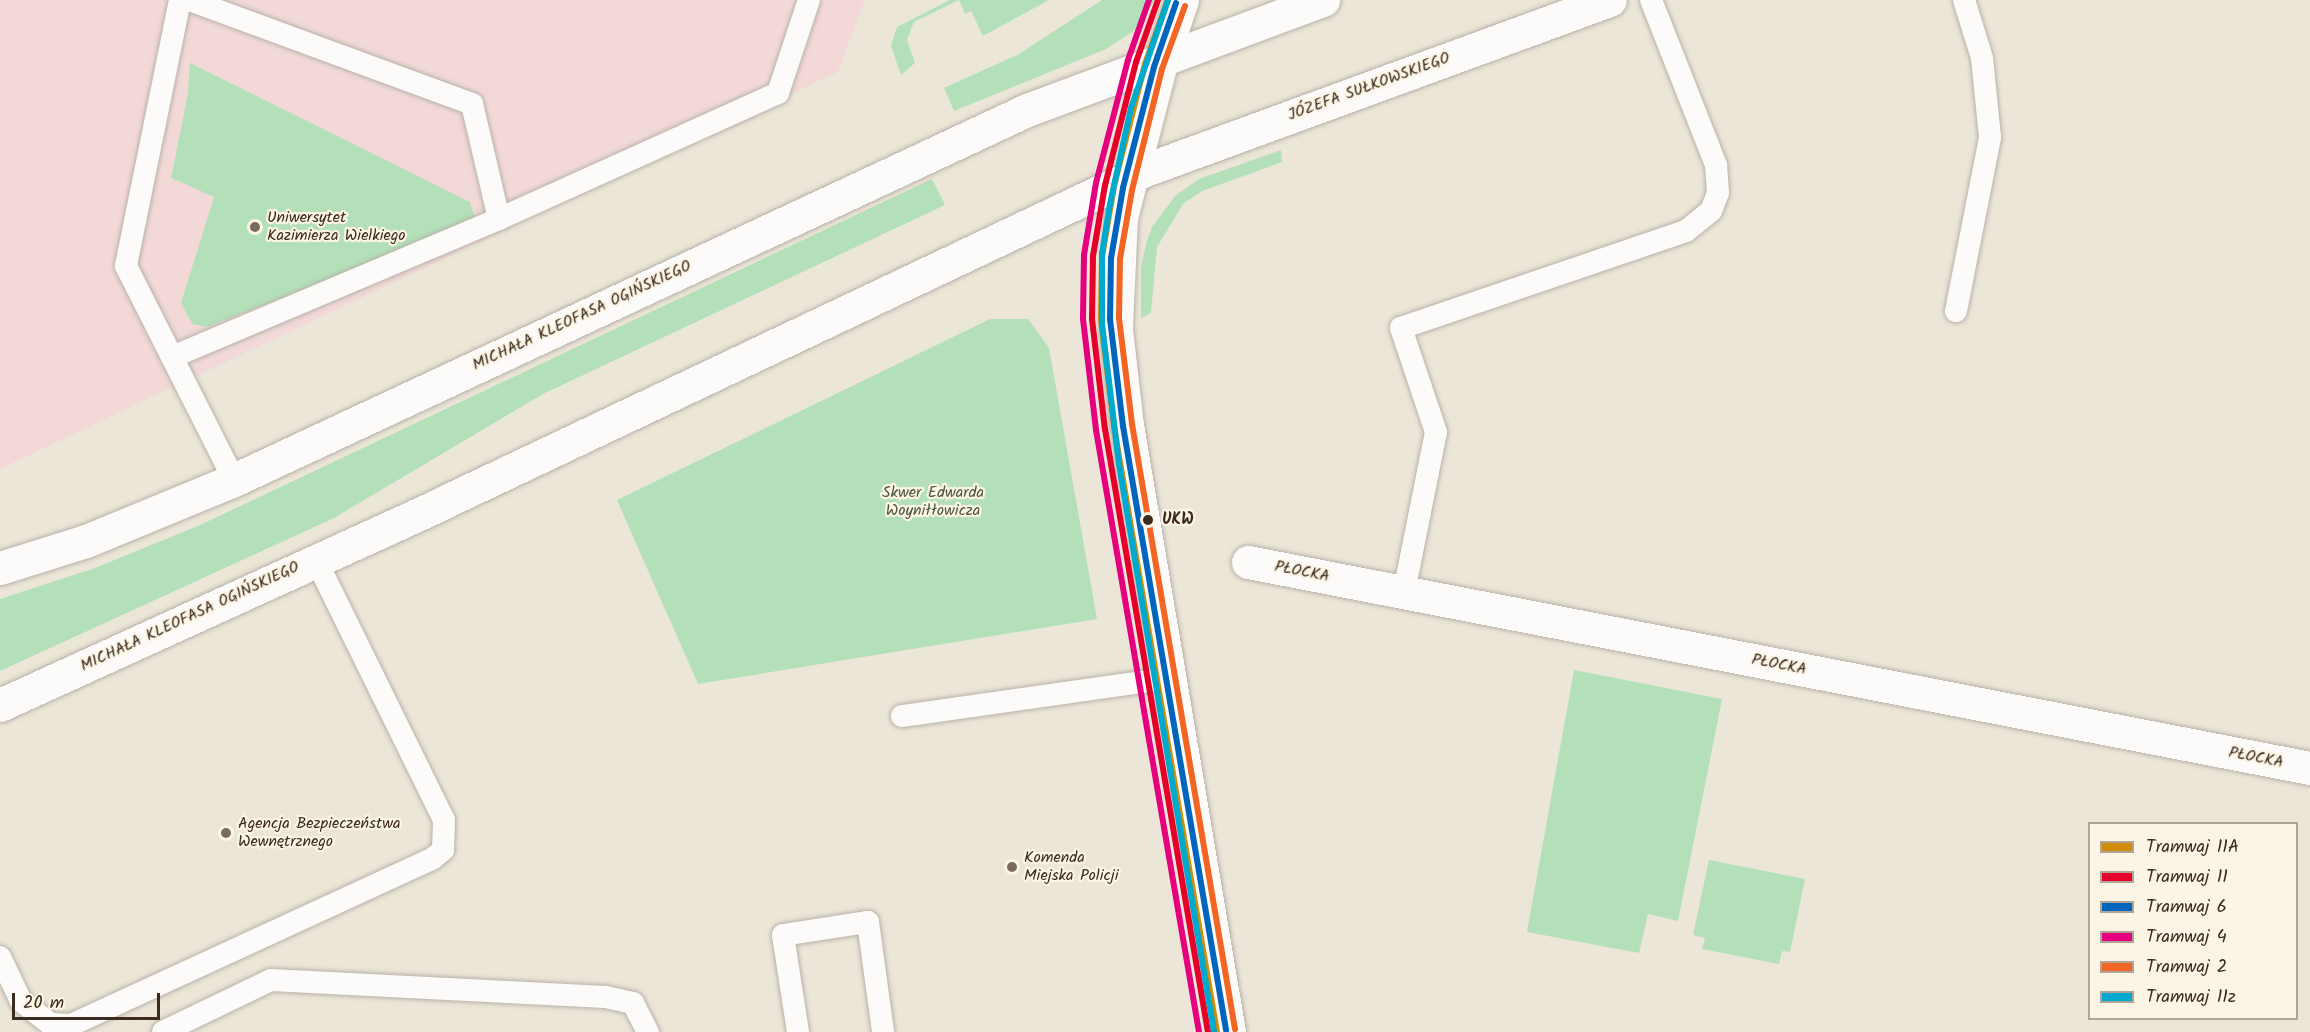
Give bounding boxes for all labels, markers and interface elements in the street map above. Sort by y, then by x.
street label: JÓZEFA SUŁKOWSKIEGO [1285,49,1453,125]
place label: Uniwersytet Kazimierza Wielkiego [267,208,406,246]
marker: Uniwersytet Kazimierza Wielkiego [248,220,262,234]
street label: MICHAŁA KLEOFASA OGIŃSKIEGO [469,257,695,375]
park label: Skwer Edwarda Woyniłłowicza [882,483,984,521]
place label: UKW [1162,510,1194,530]
marker: UKW [1139,511,1157,529]
street label: PŁOCKA [1273,557,1331,587]
street label: MICHAŁA KLEOFASA OGIŃSKIEGO [77,558,303,676]
street label: PŁOCKA [1750,650,1808,680]
street label: PŁOCKA [2227,743,2285,773]
place label: Agencja Bezpieczeństwa Wewnętrznego [238,814,400,852]
legend [2088,822,2298,1020]
marker: Agencja Bezpieczeństwa Wewnętrznego [219,826,233,840]
text: Tramwaj 11A [2146,833,2239,862]
place label: Komenda Miejska Policji [1024,848,1119,886]
marker: Komenda Miejska Policji [1005,860,1019,874]
text: Tramwaj 11 [2146,863,2228,892]
text: Tramwaj 6 [2146,893,2227,922]
text: Tramwaj 4 [2146,923,2227,952]
text: Tramwaj 2 [2146,953,2227,982]
scale bar [15,981,164,1019]
text: Tramwaj 11z [2146,983,2236,1012]
text: 20 m [23,989,64,1018]

